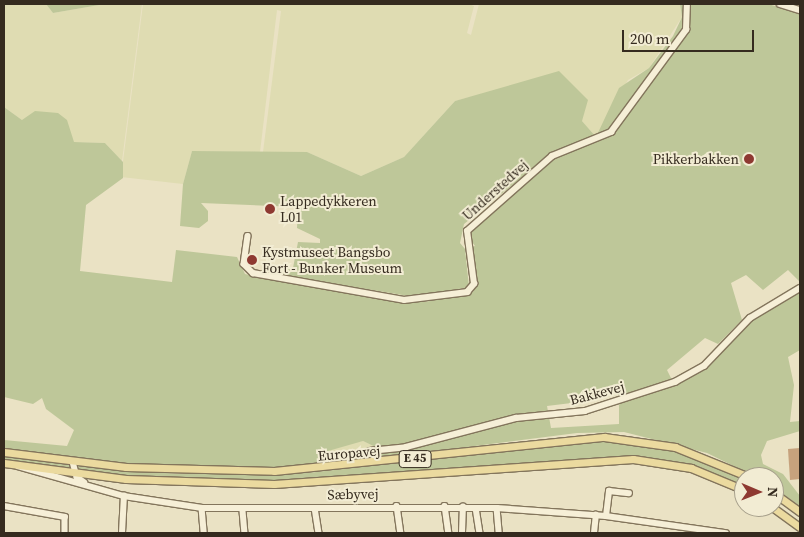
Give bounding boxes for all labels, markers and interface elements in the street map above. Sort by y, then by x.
scale bar [624,20,756,52]
text: 200 m [630,28,670,49]
place label: Pikkerbakken [653,151,739,167]
marker: Pikkerbakken [743,153,755,165]
street label: Understedvej [459,156,531,224]
place label: Lappedykkeren L01 [280,193,377,226]
marker: Lappedykkeren L01 [264,203,276,215]
place label: Kystmuseet Bangsbo Fort - Bunker Museum [262,244,402,276]
marker: Kystmuseet Bangsbo Fort - Bunker Museum [246,254,258,266]
street label: Bakkevej [568,378,626,408]
street label: Europavej [317,442,381,464]
road number: E 45 [398,449,432,468]
north arrow [734,467,784,517]
street label: Sæbyvej [327,485,379,503]
text: N [763,487,783,498]

